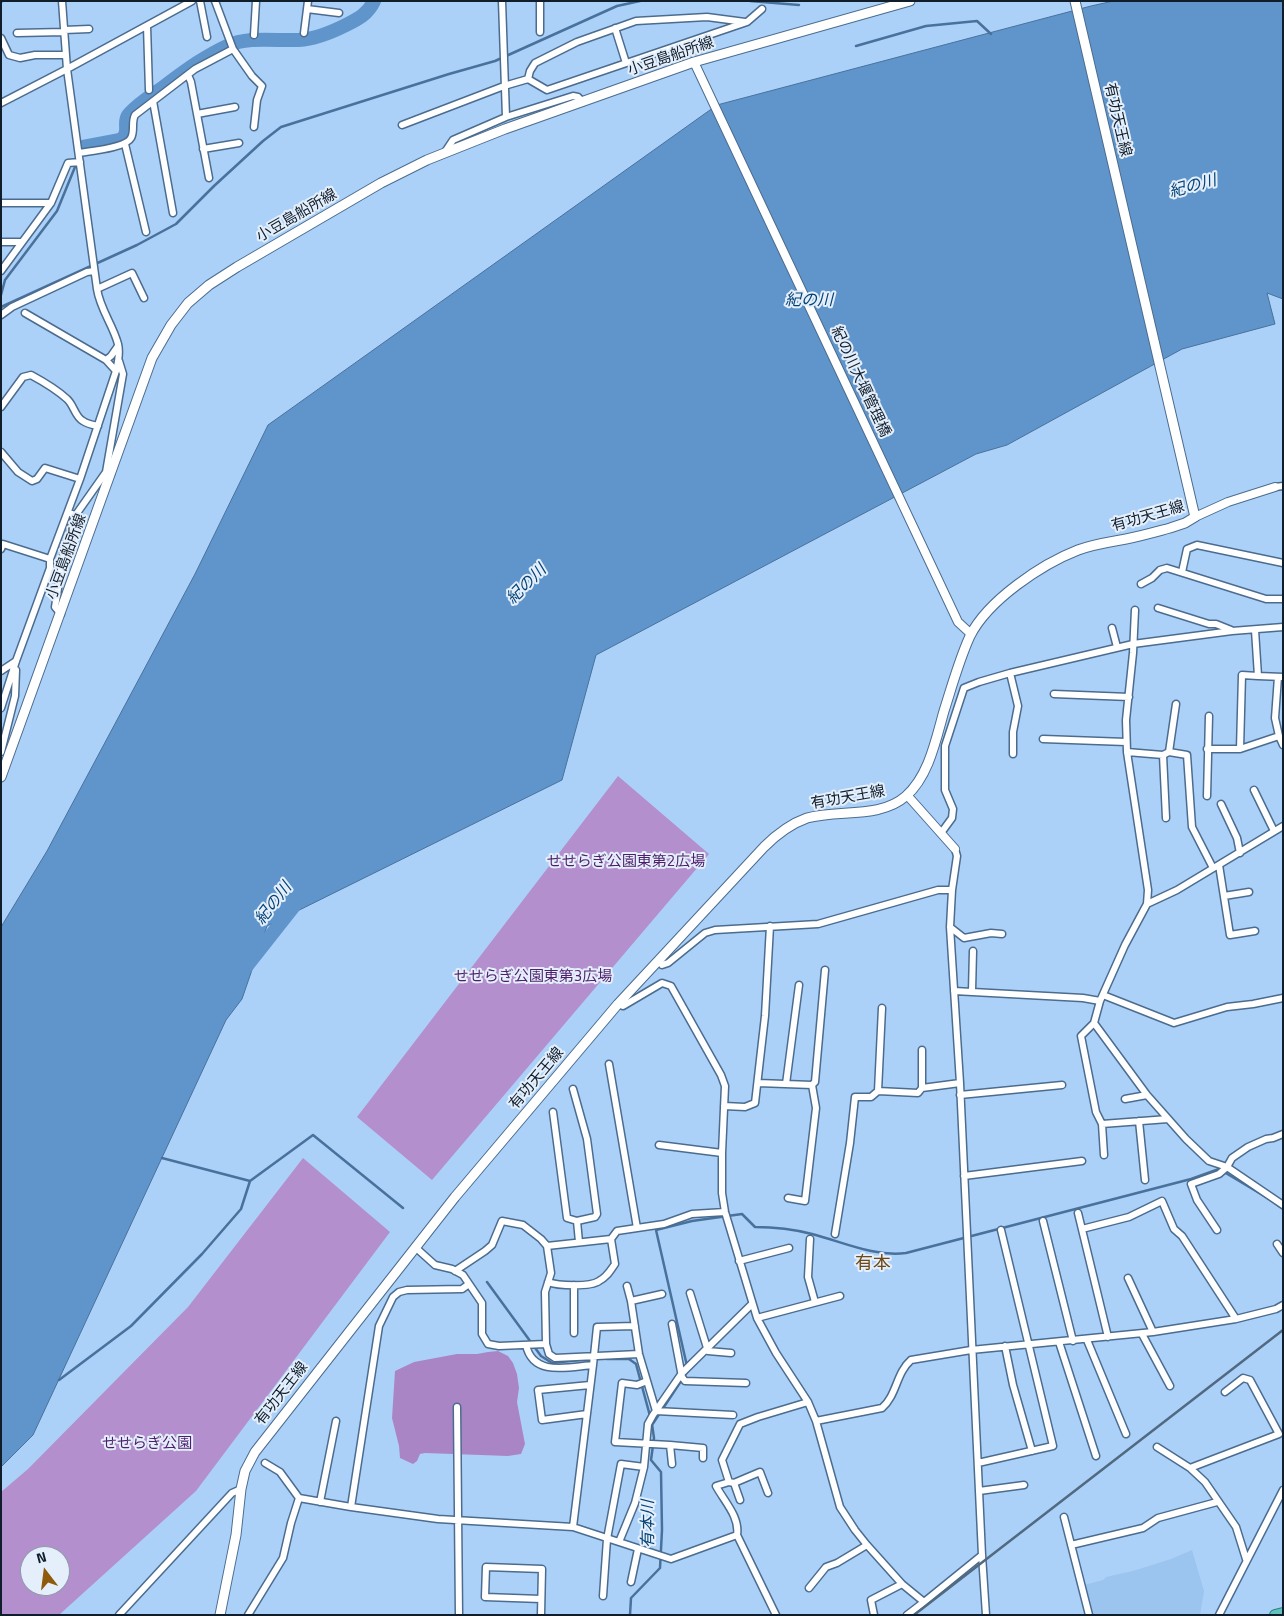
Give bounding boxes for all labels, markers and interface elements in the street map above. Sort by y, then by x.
street label: 小豆島船所線 [626,34,716,80]
street label: 有功天王線 [1100,81,1134,159]
water label: 紀の川 [1167,172,1219,202]
street label: 小豆島船所線 [254,186,340,246]
water label: 紀の川 [785,291,833,311]
street label: 紀の川大堰管理橋 [826,324,894,440]
street label: 有功天王線 [1109,498,1187,536]
street label: 小豆島船所線 [43,512,91,602]
water label: 紀の川 [503,561,551,609]
street label: 有功天王線 [810,783,886,813]
park label: せせらぎ公園東第2広場 [547,853,705,871]
water label: 紀の川 [252,879,296,929]
park label: せせらぎ公園東第3広場 [454,968,612,986]
street label: 有功天王線 [506,1044,568,1114]
district label: 有本 [855,1254,891,1276]
street label: 有功天王線 [252,1359,312,1429]
park label: せせらぎ公園 [102,1435,192,1453]
water label: 有本川 [639,1500,659,1548]
north arrow [20,1546,70,1596]
text: N [34,1546,49,1568]

